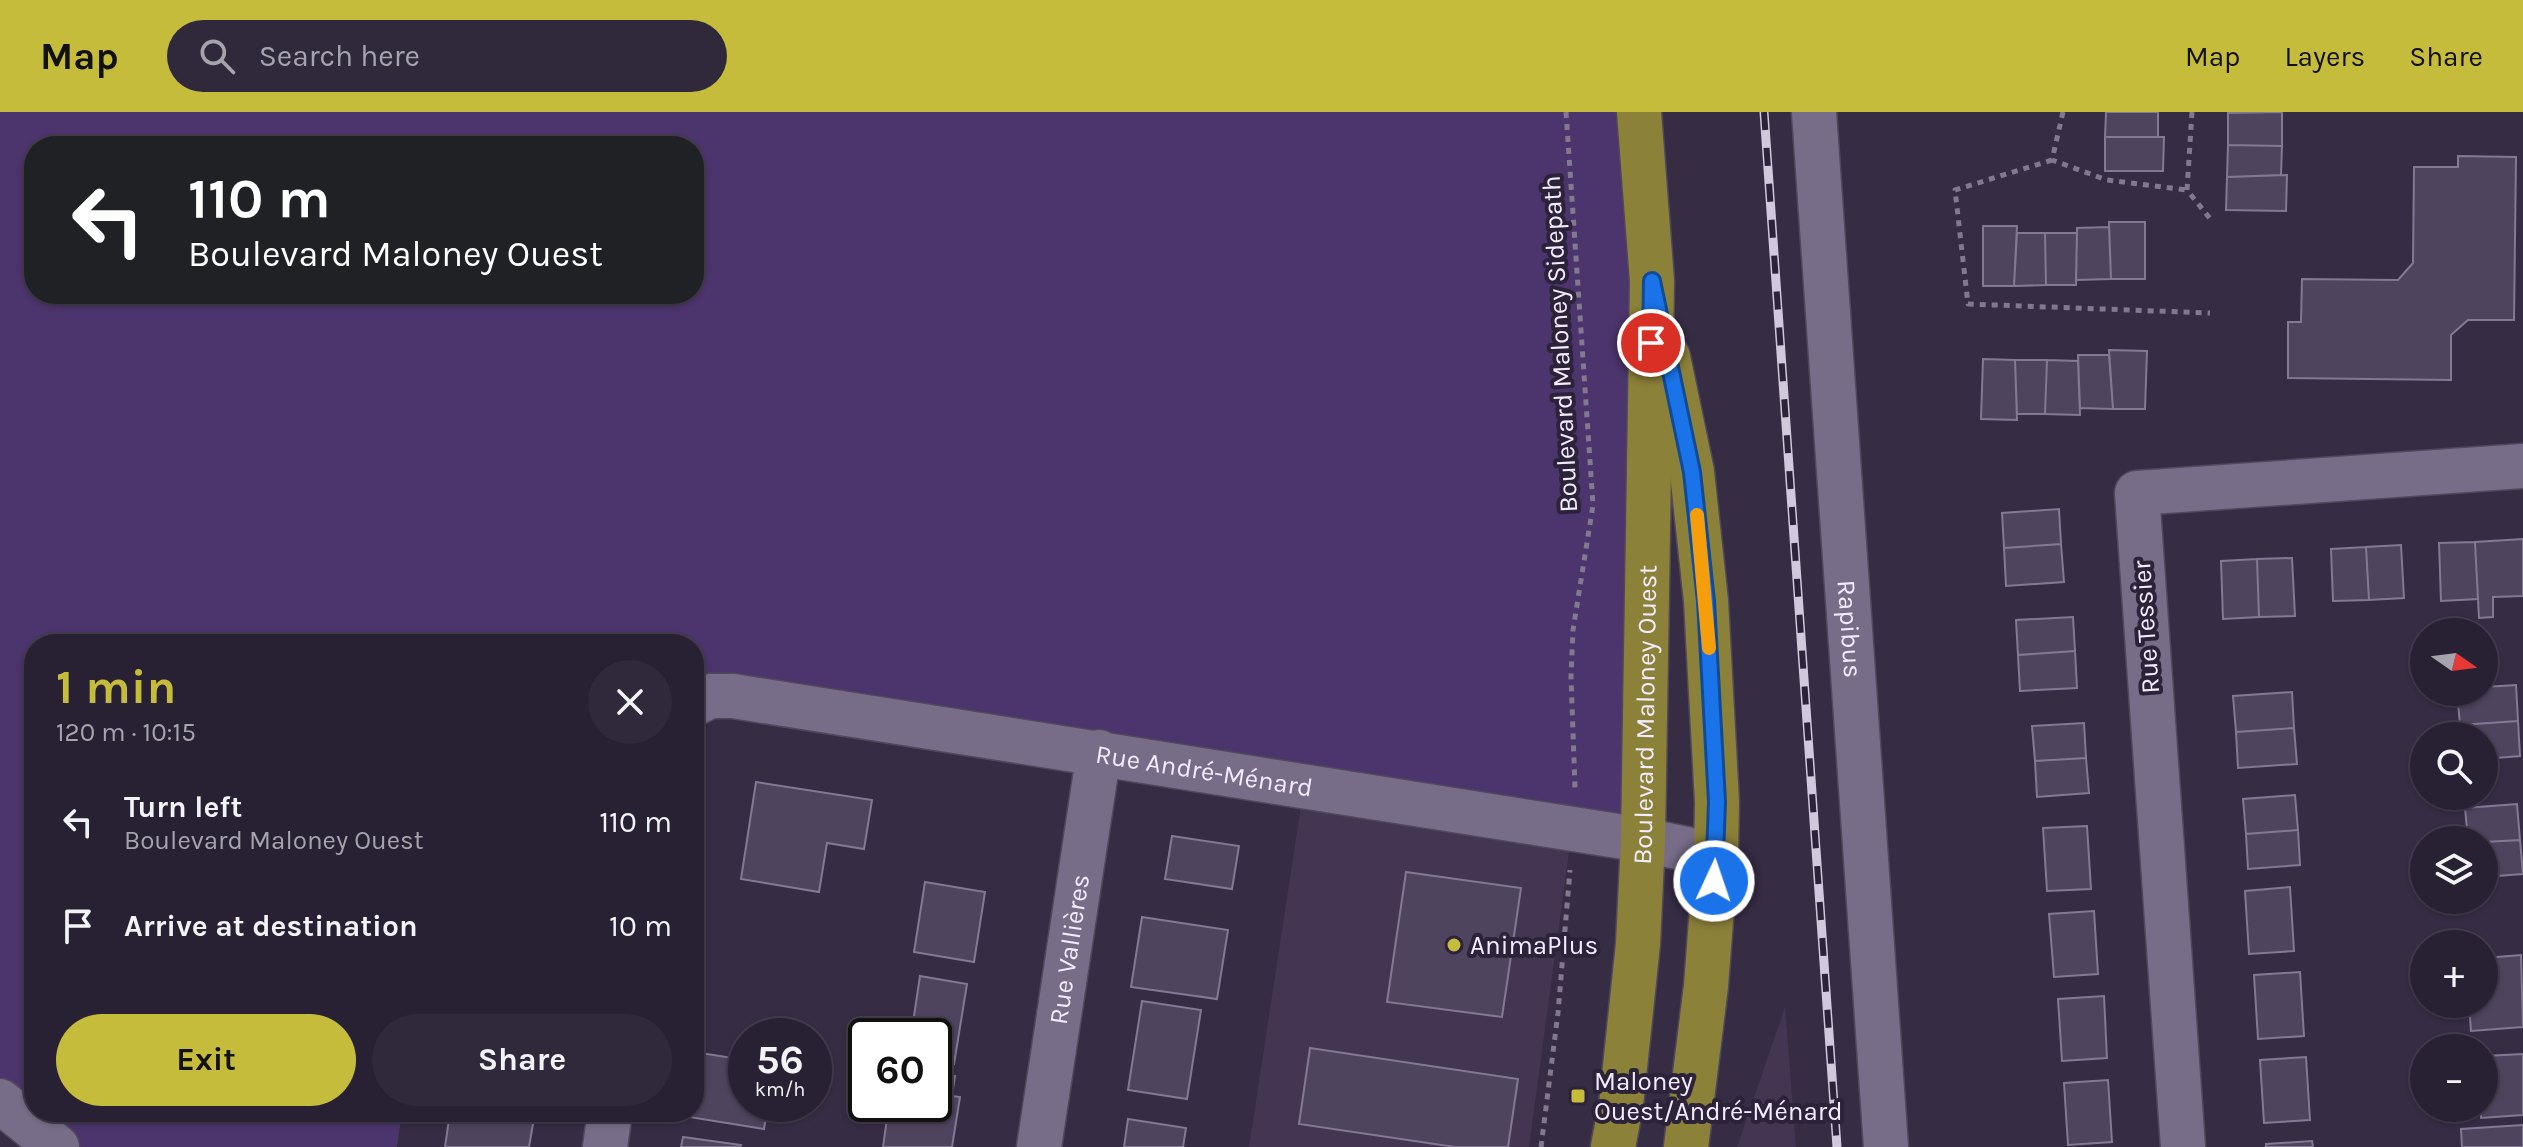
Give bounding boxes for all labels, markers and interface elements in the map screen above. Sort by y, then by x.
search box [167,20,727,92]
text: Map [40,34,119,79]
icon: search [195,34,239,78]
text: Search here [259,38,420,74]
text: Map [2185,40,2240,73]
text: Layers [2284,40,2365,73]
text: Share [2409,40,2483,73]
text: 110 m [188,166,331,231]
icon: left [56,168,160,272]
street label: Boulevard Maloney Sidepath [1536,175,1584,513]
text: Boulevard Maloney Ouest [188,233,603,275]
pin [1617,309,1685,377]
icon: arrive [1629,321,1673,365]
street label: Rue Tessier [2126,559,2166,695]
street label: Boulevard Maloney Ouest [1626,564,1663,865]
street label: Rapibus [1831,579,1869,679]
north arrow [2410,618,2498,706]
map controls [2410,618,2498,1122]
text: 1 min [56,659,176,715]
button: close [588,660,672,744]
text: 120 m · 10:15 [56,717,196,748]
button: search [2410,722,2498,810]
street label: Rue André-Ménard [1094,738,1315,803]
text: Turn left [124,789,242,825]
icon: left [56,800,100,844]
text: 110 m [599,804,672,840]
text: Boulevard Maloney Ouest [124,825,424,856]
button: layers [2410,826,2498,914]
position arrow [1672,839,1756,923]
street label: Rue Vallières [1042,872,1096,1026]
icon: arrive [56,904,100,948]
text: Arrive at destination [124,908,418,944]
text: 10 m [609,908,672,944]
place label: AnimaPlus [1470,930,1598,961]
button: + [2410,930,2498,1018]
marker: AnimaPlus [1445,936,1463,954]
button: Exit [56,1014,356,1106]
button: Share [372,1014,672,1106]
speed limit sign: 60 [848,1018,952,1122]
button: − [2410,1034,2498,1122]
text: 56 [756,1036,804,1083]
place label: Maloney Ouest/André-Ménard [1594,1066,1843,1127]
text: km/h [755,1078,805,1101]
marker: Maloney Ouest/André-Ménard [1569,1087,1587,1105]

